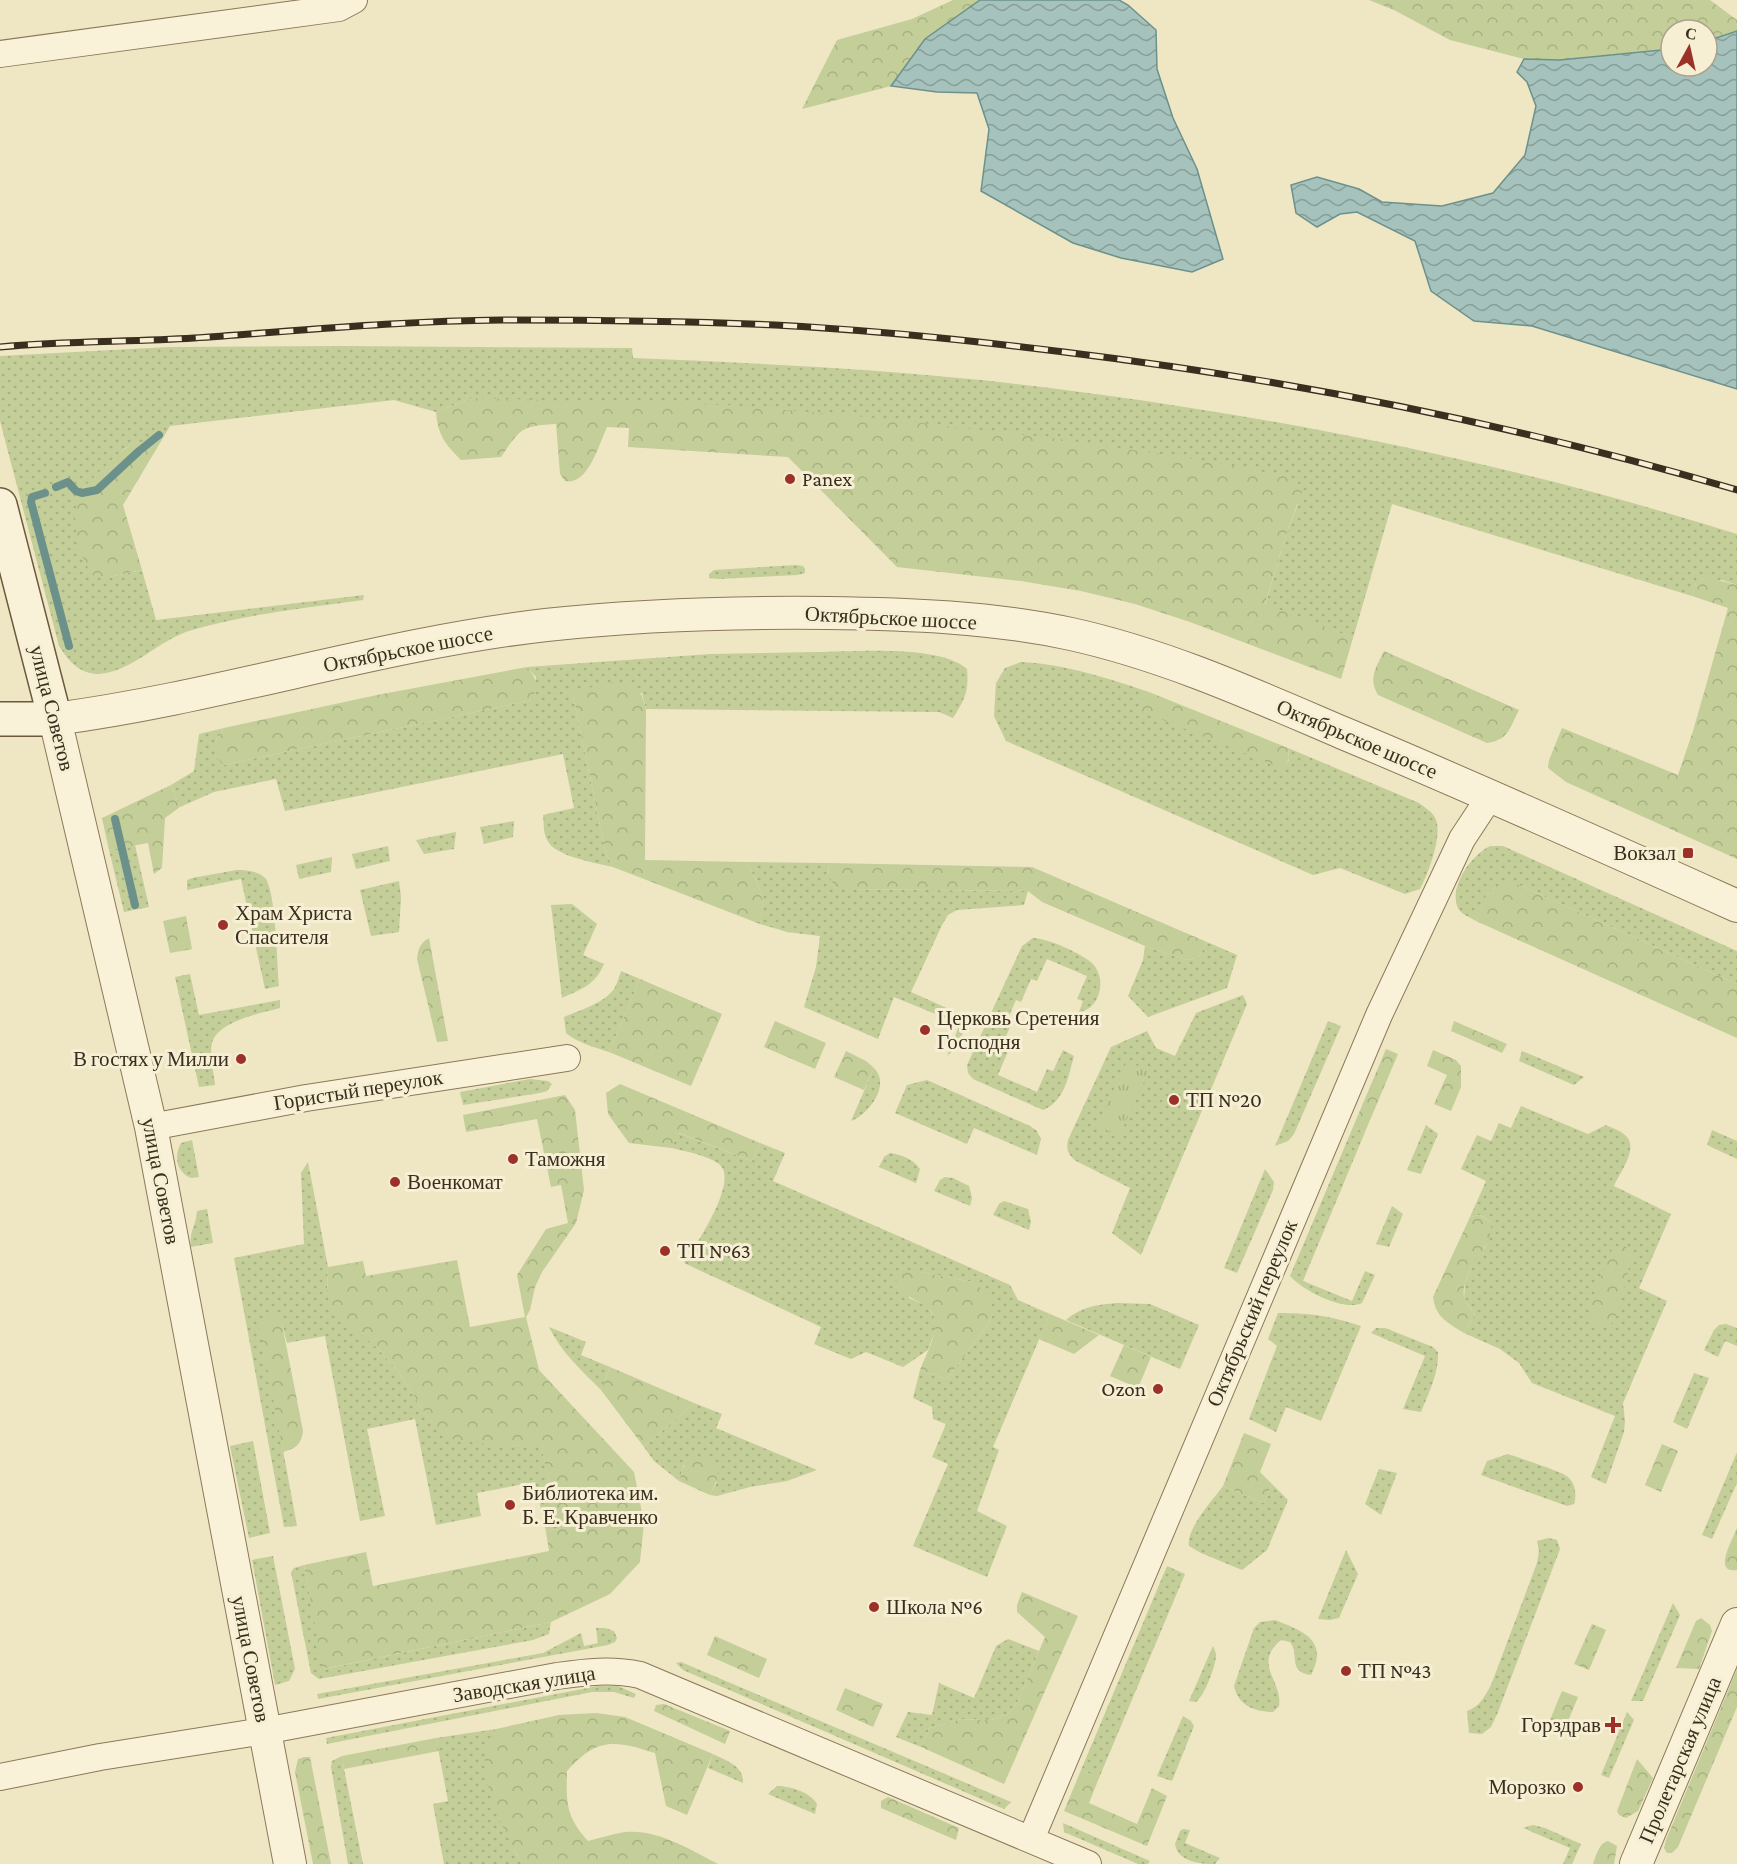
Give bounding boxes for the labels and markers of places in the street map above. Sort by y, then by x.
place label: Panex [802,467,852,491]
marker: Panex [783,472,797,486]
place label: Вокзал [1613,841,1676,865]
marker: Вокзал [1681,846,1695,860]
place label: Храм Христа Спасителя [235,901,353,949]
marker: Храм Христа Спасителя [216,918,230,932]
place label: Церковь Сретения Господня [937,1006,1100,1054]
marker: Церковь Сретения Господня [918,1023,932,1037]
place label: В гостях у Милли [73,1047,229,1071]
marker: В гостях у Милли [234,1052,248,1066]
place label: ТП №20 [1186,1088,1262,1112]
marker: ТП №20 [1167,1093,1181,1107]
place label: Таможня [525,1147,606,1171]
marker: Таможня [506,1152,520,1166]
place label: Военкомат [407,1170,503,1194]
marker: Военкомат [388,1175,402,1189]
place label: ТП №63 [677,1239,751,1263]
marker: ТП №63 [658,1244,672,1258]
place label: Ozon [1101,1377,1146,1401]
marker: Ozon [1151,1382,1165,1396]
place label: Библиотека им. Б. Е. Кравченко [522,1481,658,1529]
marker: Библиотека им. Б. Е. Кравченко [503,1498,517,1512]
place label: Школа №6 [886,1595,983,1619]
marker: Школа №6 [867,1600,881,1614]
place label: ТП №43 [1358,1659,1432,1683]
marker: ТП №43 [1339,1664,1353,1678]
place label: Горздрав [1521,1713,1601,1737]
marker: Горздрав [1606,1718,1620,1732]
place label: Морозко [1488,1775,1566,1799]
marker: Морозко [1571,1780,1585,1794]

